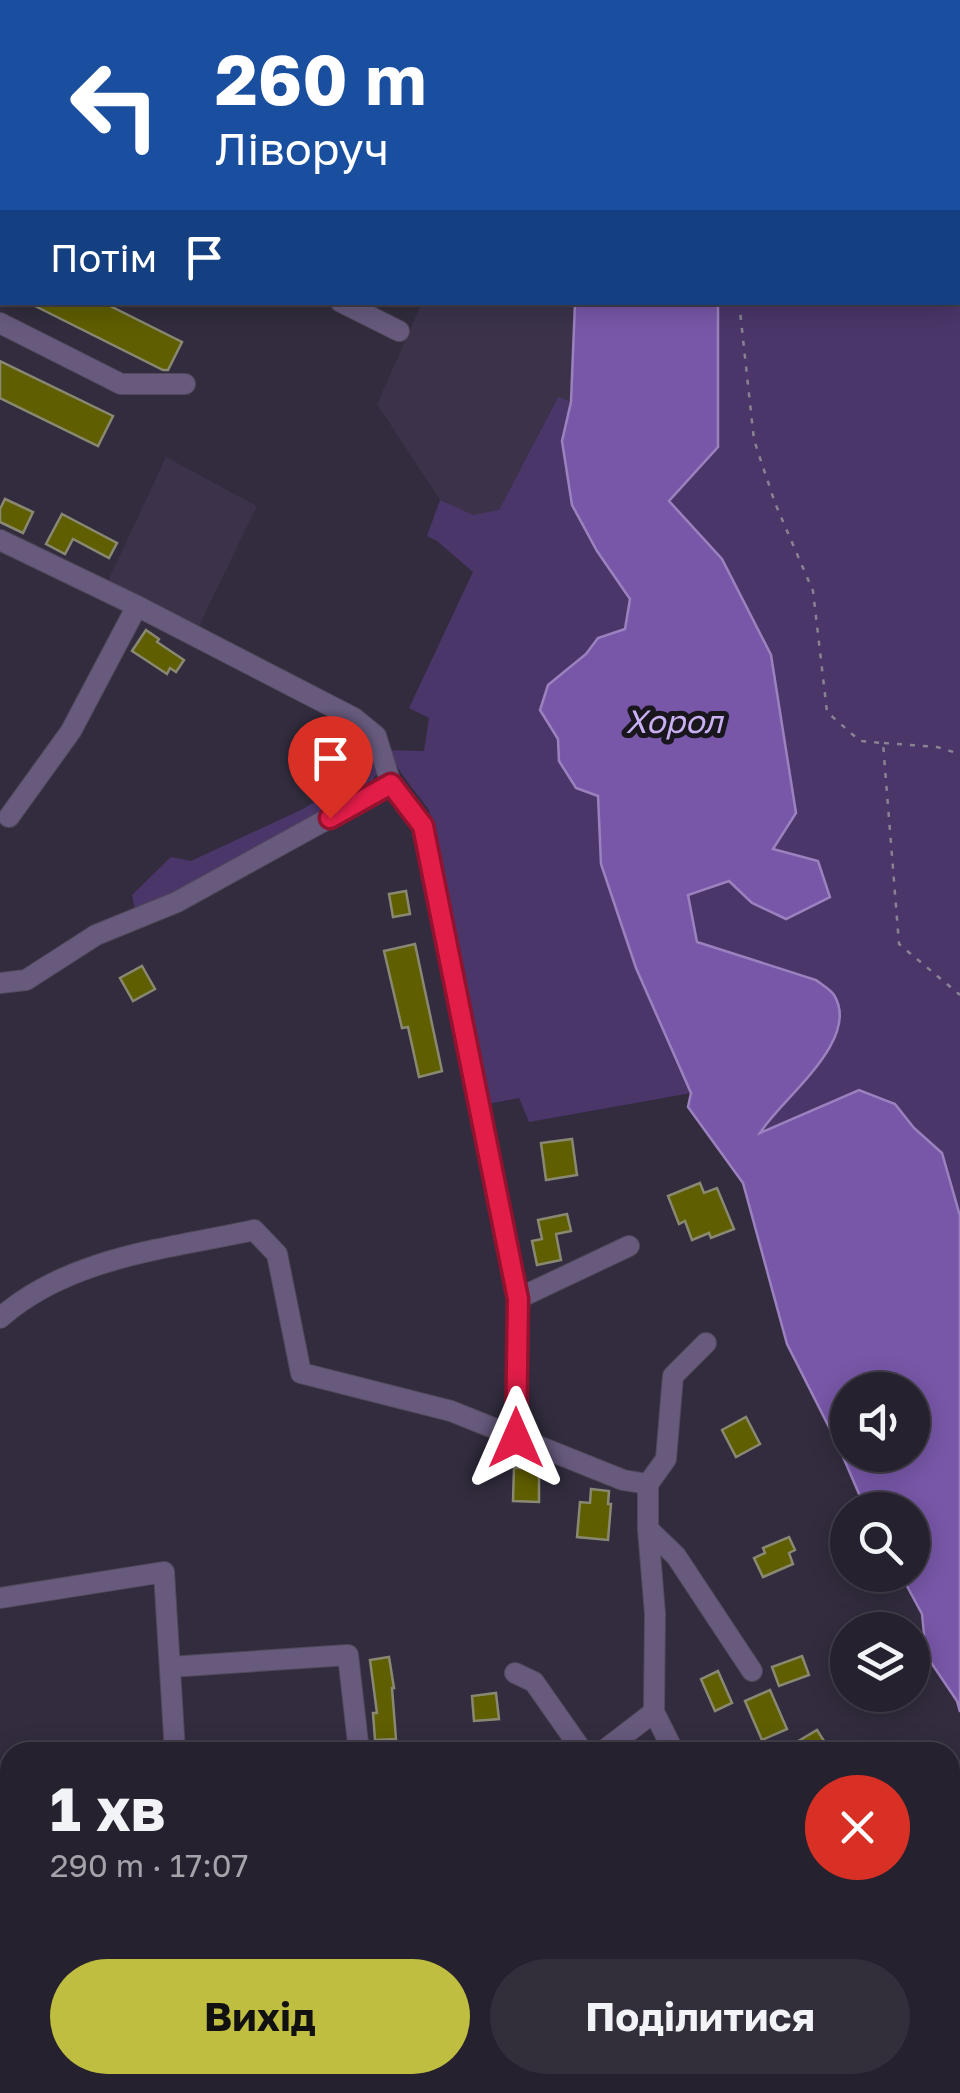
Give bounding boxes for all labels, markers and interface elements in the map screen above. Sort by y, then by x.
text: 260 m [215,36,426,120]
icon: left [50,40,180,170]
text: Ліворуч [215,121,389,175]
icon: arrive [177,230,232,285]
text: Потім [50,235,157,280]
water label: Хорол [626,702,725,740]
pin [288,716,373,819]
icon: arrive [303,731,358,786]
map controls [830,1372,930,1712]
button: sound [830,1372,930,1472]
position arrow [464,1386,568,1490]
button: search [830,1492,930,1592]
button: layers [830,1612,930,1712]
text: 1 хв [50,1772,166,1844]
button: close [805,1775,910,1880]
text: 290 m · 17:07 [50,1846,249,1884]
button: Вихід [50,1959,470,2074]
button: Поділитися [490,1959,910,2074]

